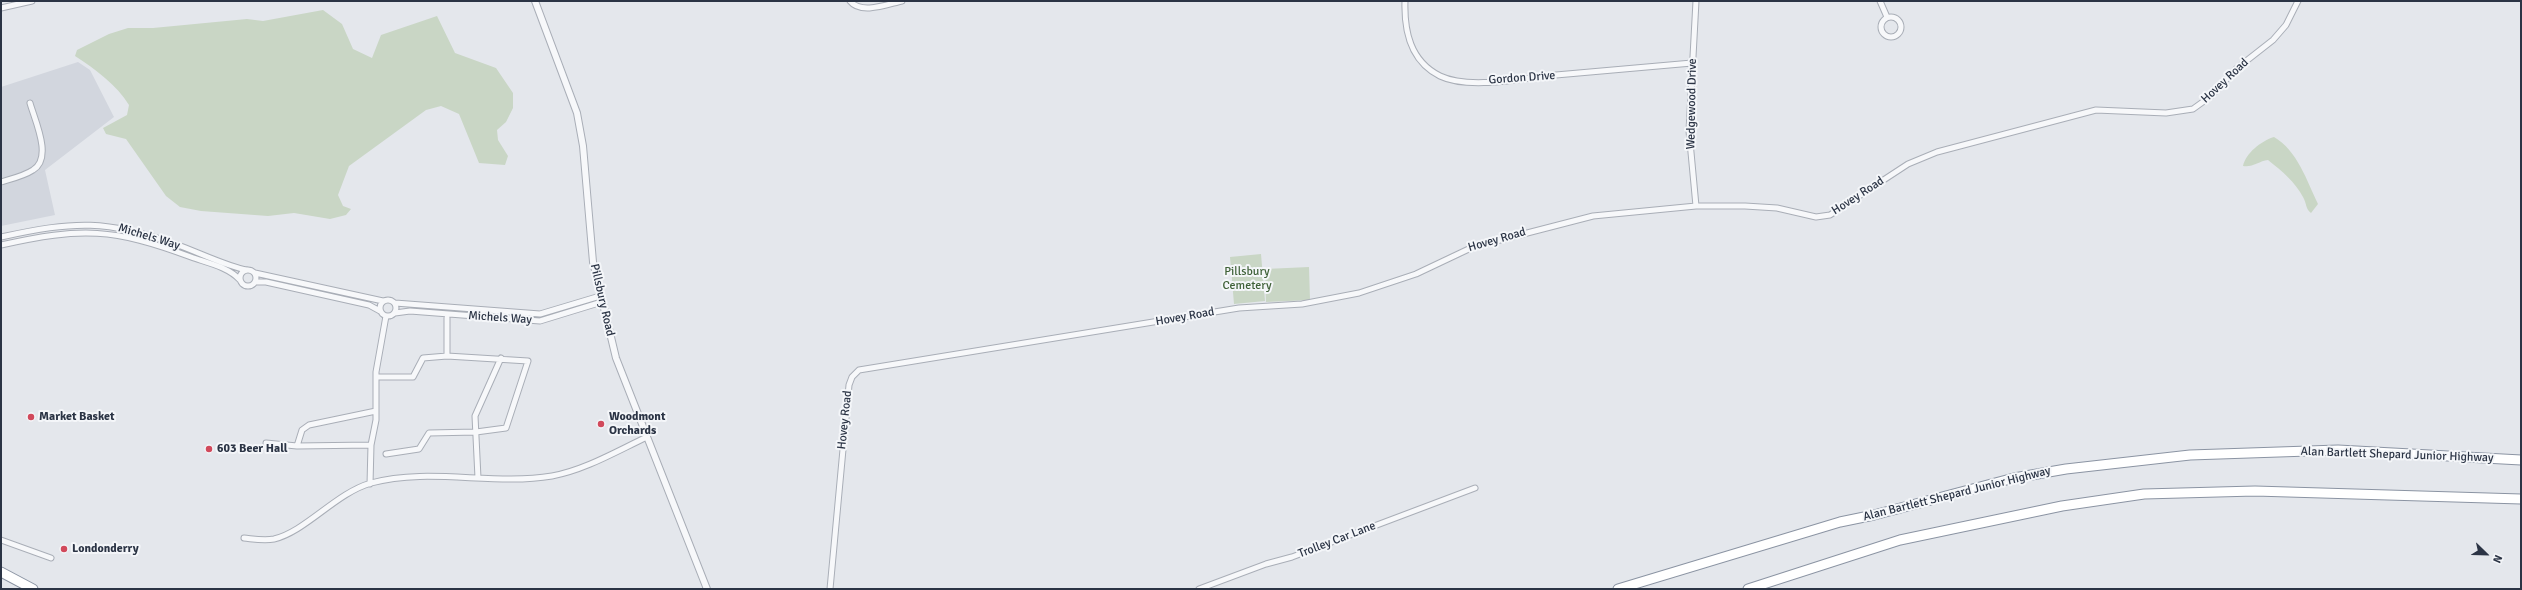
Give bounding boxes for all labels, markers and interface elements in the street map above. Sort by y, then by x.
street label: Hovey Road [2198,56,2252,106]
street label: Wedgewood Drive [1684,58,1700,150]
street label: Gordon Drive [1488,68,1556,88]
street label: Hovey Road [1829,174,1887,218]
street label: Michels Way [116,221,182,253]
street label: Hovey Road [1467,225,1527,255]
street label: Pillsbury Road [587,262,617,338]
park label: Pillsbury Cemetery [1222,265,1272,293]
street label: Hovey Road [1155,305,1215,329]
street label: Michels Way [468,309,532,327]
street label: Hovey Road [835,390,855,450]
place label: Market Basket [39,410,114,424]
place label: Woodmont Orchards [609,410,665,438]
marker: Market Basket [26,412,36,422]
marker: Woodmont Orchards [596,419,606,429]
place label: 603 Beer Hall [217,442,288,456]
marker: 603 Beer Hall [204,444,214,454]
street label: Alan Bartlett Shepard Junior Highway [2300,444,2494,466]
street label: Alan Bartlett Shepard Junior Highway [1862,464,2052,524]
street label: Trolley Car Lane [1296,519,1378,561]
north arrow [2466,534,2506,574]
place label: Londonderry [72,542,139,556]
marker: Londonderry [59,544,69,554]
text: N [2490,553,2505,565]

